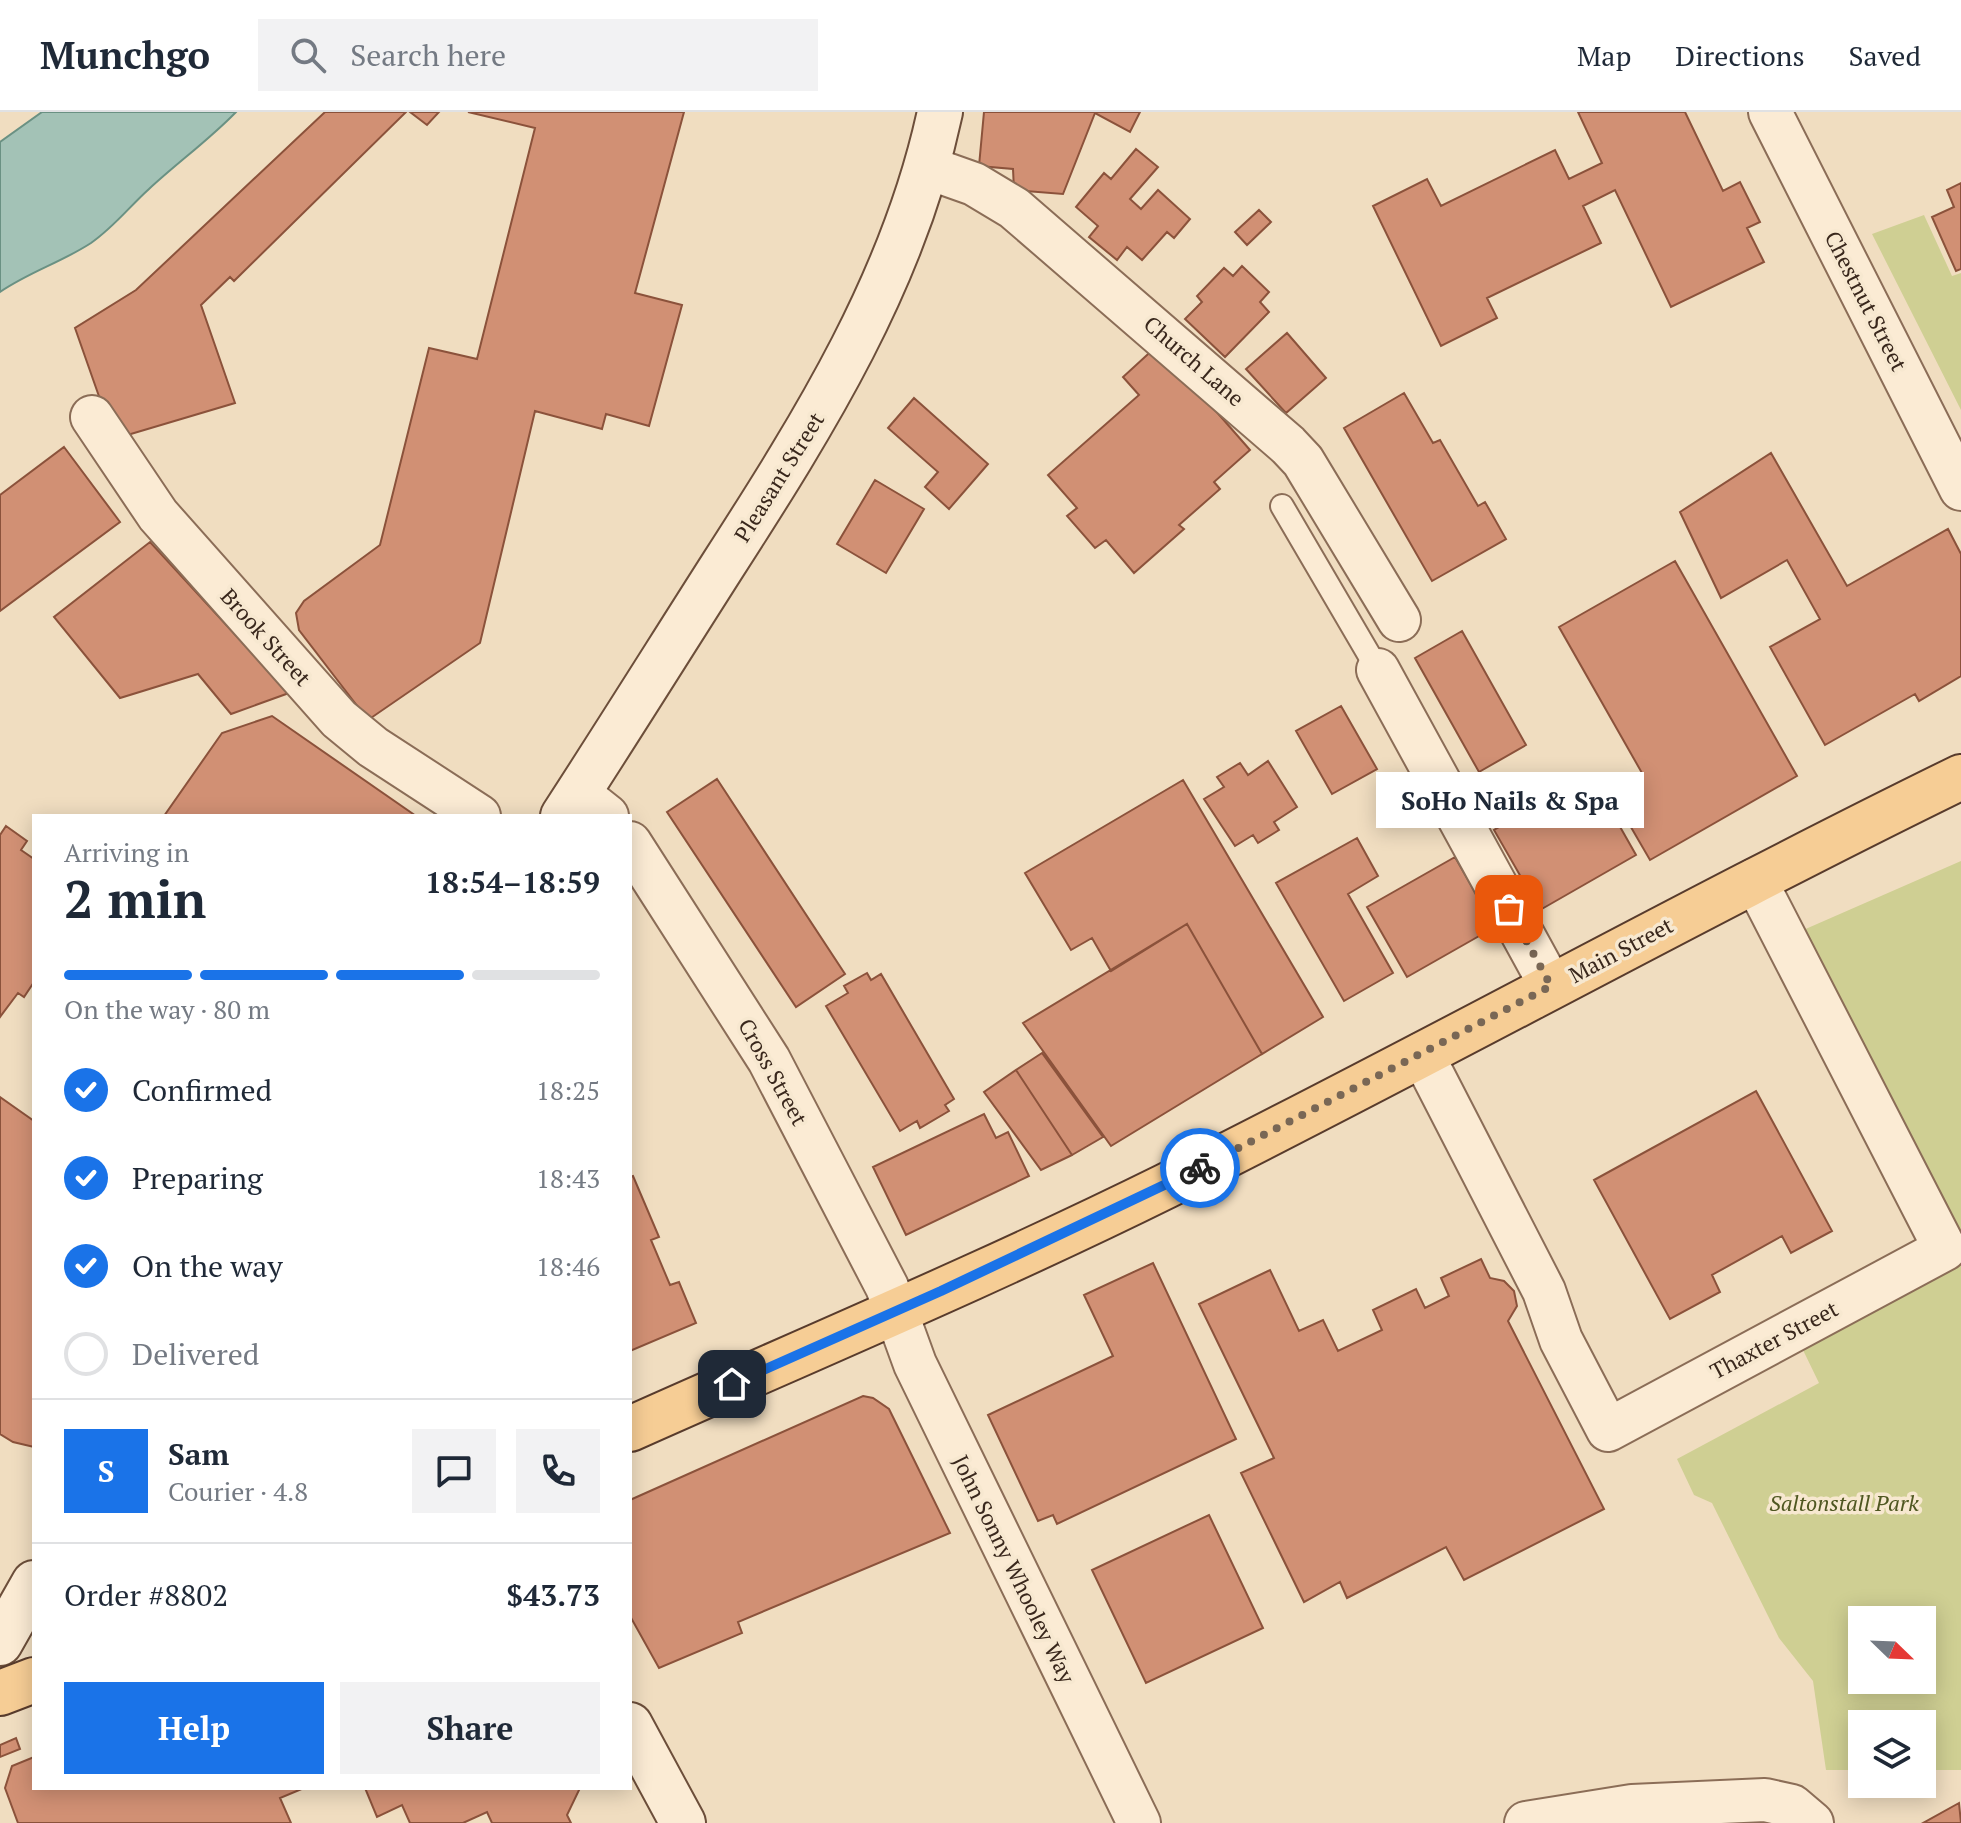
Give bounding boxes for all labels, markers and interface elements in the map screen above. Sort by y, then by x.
search box [258,19,818,91]
text: Munchgo [40,30,210,80]
icon: search [286,33,330,77]
text: Search here [350,35,506,75]
text: Map [1577,37,1631,74]
text: Directions [1675,37,1805,74]
text: Saved [1849,37,1921,74]
street label: Chestnut Street [1819,226,1914,376]
street label: Church Lane [1138,309,1251,412]
street label: Pleasant Street [727,406,830,547]
street label: Brook Street [215,582,318,692]
callout: SoHo Nails & Spa [1375,773,1643,829]
text: SoHo Nails & Spa [1401,783,1619,817]
text: Arriving in [64,835,189,869]
text: 18:54–18:59 [425,862,600,902]
text: 2 min [64,864,206,933]
pin [1475,875,1543,943]
icon: bag [1487,887,1531,931]
street label: Main Street [1564,910,1678,989]
text: On the way · 80 m [64,992,270,1026]
street label: Cross Street [732,1013,815,1130]
icon: check [64,1068,108,1112]
text: Confirmed [132,1070,272,1110]
text: 18:25 [536,1073,600,1107]
courier [1160,1128,1240,1208]
icon: bike [1178,1146,1222,1190]
icon: check [64,1156,108,1200]
text: Preparing [132,1158,263,1198]
text: 18:43 [536,1161,600,1195]
icon: check [64,1244,108,1288]
text: On the way [132,1246,283,1286]
text: 18:46 [536,1249,600,1283]
street label: Thaxter Street [1705,1294,1843,1385]
text: Delivered [132,1334,259,1374]
pin [698,1350,766,1418]
icon: home [710,1362,754,1406]
button: chat [412,1429,496,1513]
button: phone [516,1429,600,1513]
text: Sam [168,1434,229,1474]
street label: John Sonny Whooley Way [947,1450,1083,1688]
text: S [98,1451,114,1491]
text: Courier · 4.8 [168,1474,308,1508]
park label: Saltonstall Park [1769,1488,1919,1517]
text: Order #8802 [64,1575,228,1615]
text: $43.73 [506,1575,600,1615]
north arrow [1848,1606,1936,1694]
map controls [1848,1606,1936,1798]
button: Help [64,1682,324,1774]
button: Share [340,1682,600,1774]
button: layers [1848,1710,1936,1798]

